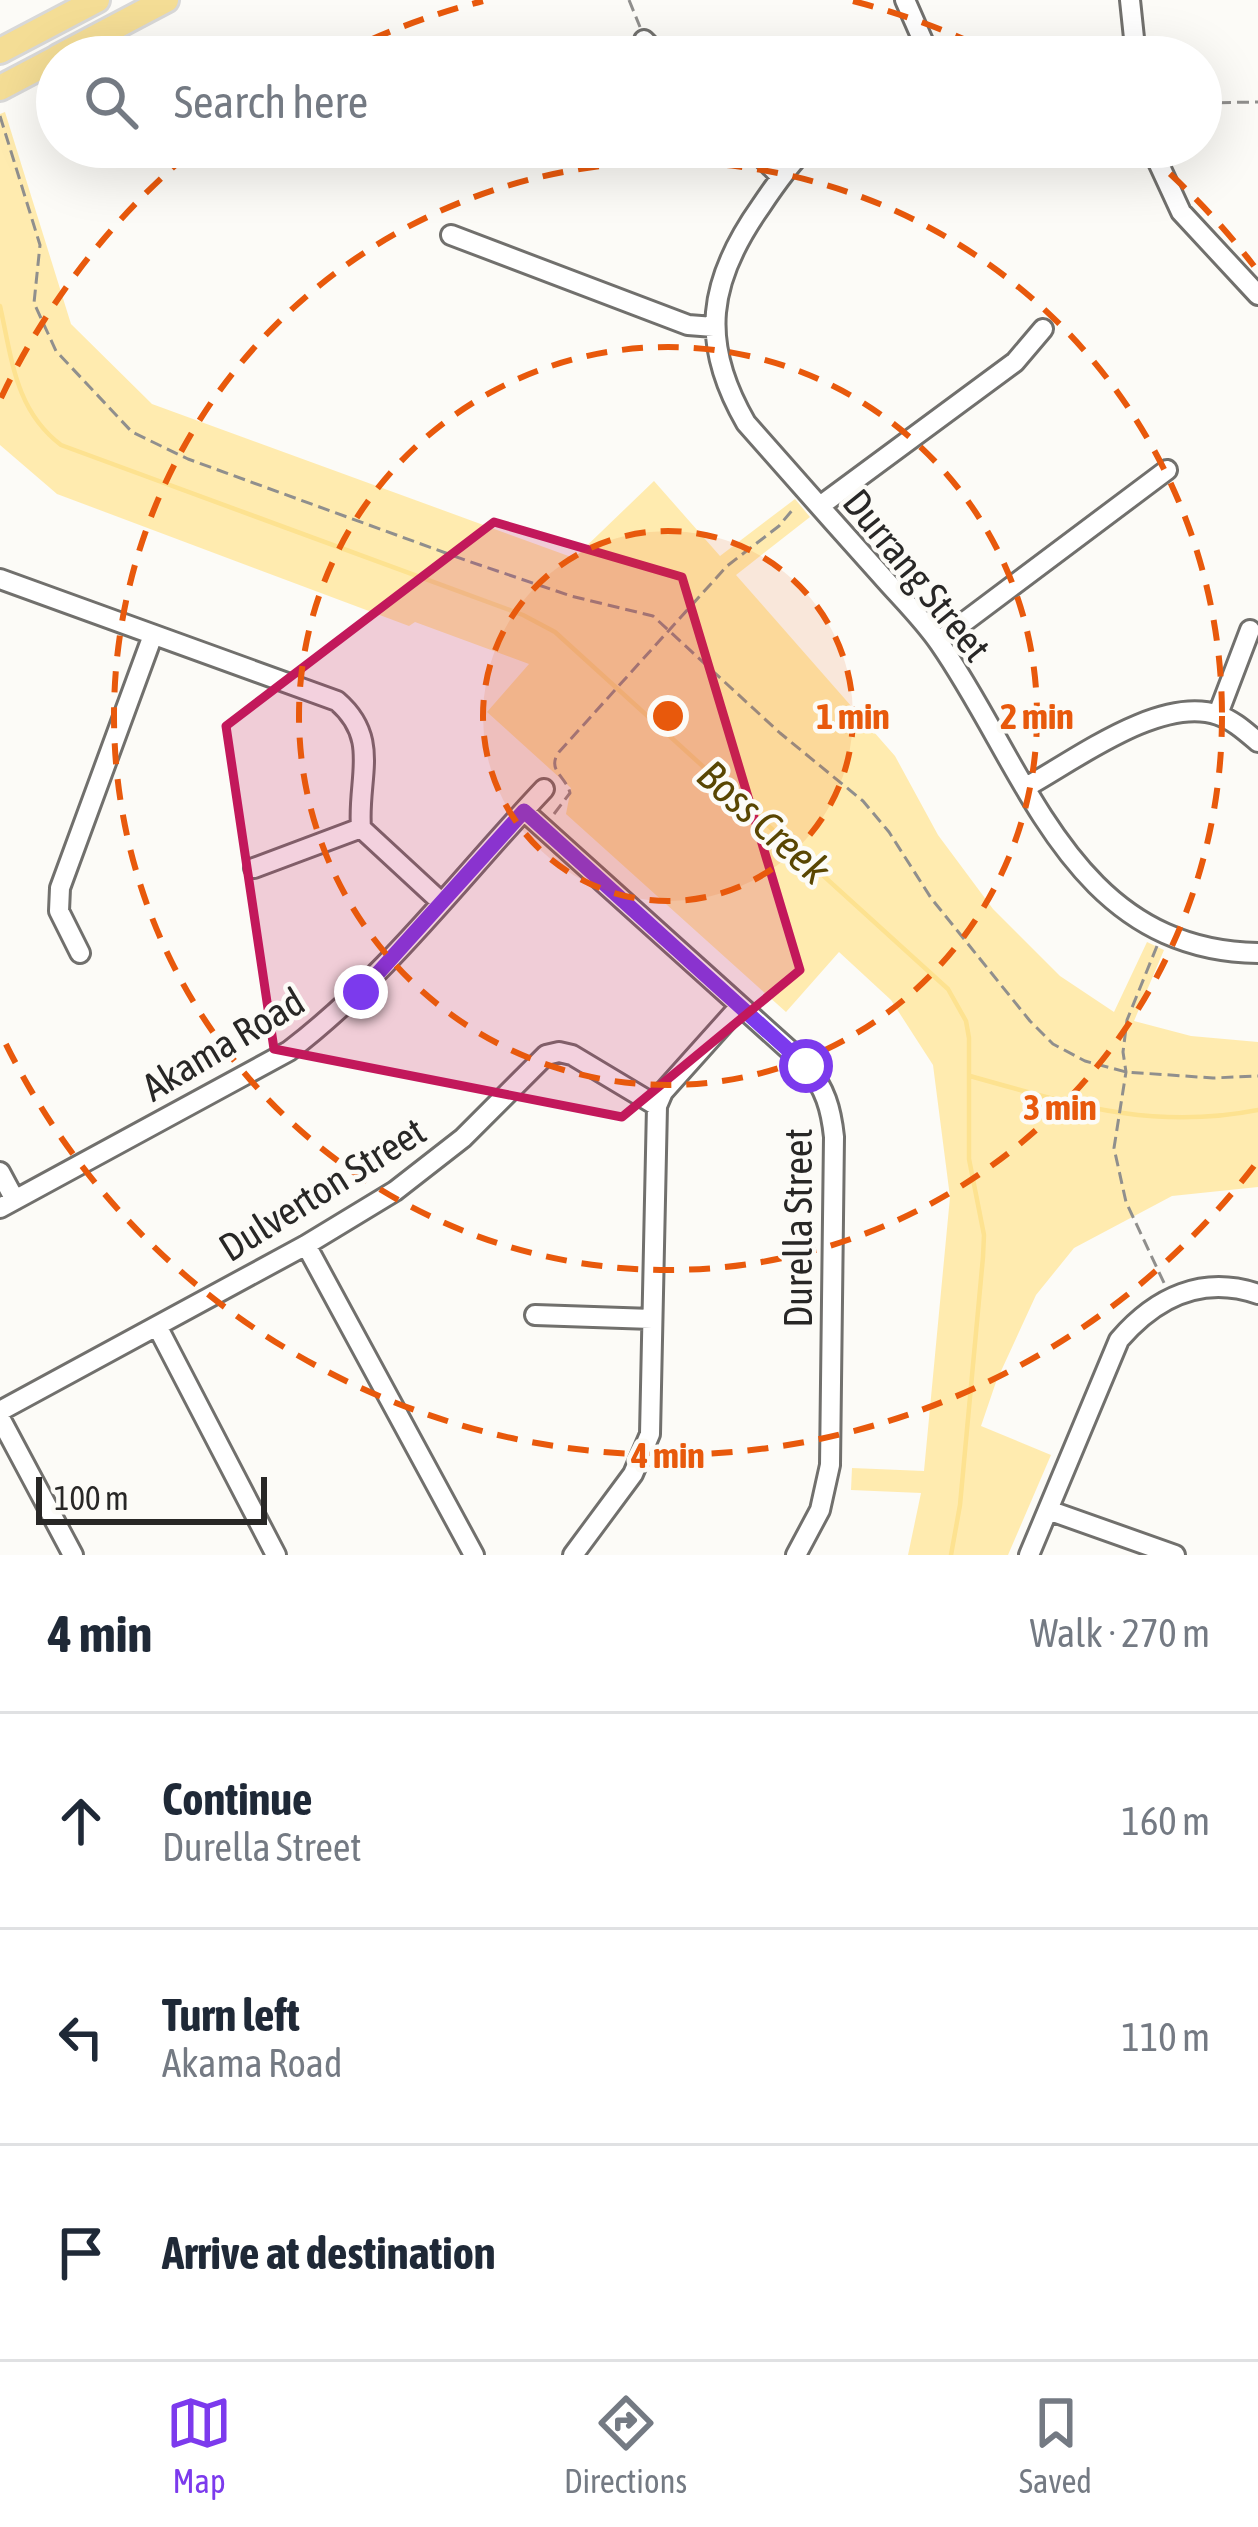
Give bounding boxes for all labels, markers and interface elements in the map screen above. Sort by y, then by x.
search box [36,36,1222,168]
icon: search [78,69,144,135]
text: Search here [174,76,368,128]
street label: Durrang Street [835,480,999,670]
centre of rings [647,695,689,737]
text: 1 min [816,695,890,737]
text: 2 min [1000,695,1074,737]
water label: Boss Creek [688,750,840,894]
route end [334,965,388,1019]
street label: Akama Road [134,979,312,1109]
route start [779,1039,833,1093]
text: 3 min [1023,1086,1097,1128]
street label: Dulverton Street [211,1108,433,1270]
street label: Durella Street [776,1128,820,1328]
text: 4 min [630,1434,705,1476]
scale bar [36,1471,267,1524]
text: 100 m [54,1479,129,1517]
text: 4 min [48,1604,152,1663]
text: Walk · 270 m [1030,1611,1210,1655]
text: Continue [162,1773,313,1825]
icon: ahead [48,1788,114,1854]
text: 160 m [1122,1799,1210,1843]
text: Durella Street [162,1825,362,1869]
text: Turn left [162,1989,300,2041]
icon: left [48,2004,114,2070]
text: 110 m [1122,2015,1210,2059]
text: Akama Road [162,2041,342,2085]
icon: arrive [48,2220,114,2286]
text: Arrive at destination [162,2227,496,2279]
tab: Map [166,2390,232,2500]
tab: Directions [564,2390,687,2500]
tab: Saved [1019,2390,1092,2500]

